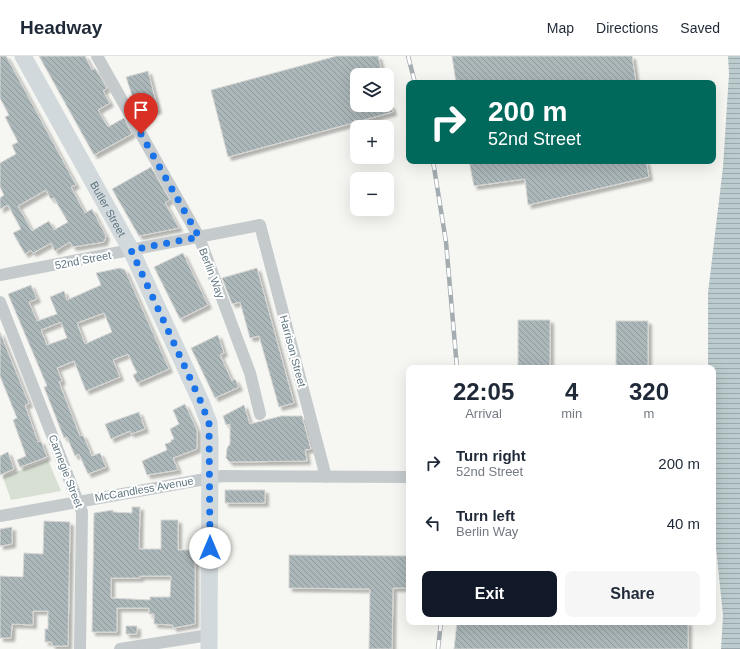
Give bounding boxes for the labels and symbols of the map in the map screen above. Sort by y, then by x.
pin [124,93,158,134]
street label: Butler Street [88,179,128,239]
street label: Berlin Way [197,246,227,300]
street label: 52nd Street [54,249,112,271]
street label: Harrison Street [278,314,308,388]
street label: Carnegie Street [47,433,85,509]
street label: McCandless Avenue [94,474,194,504]
position arrow [189,527,231,569]

